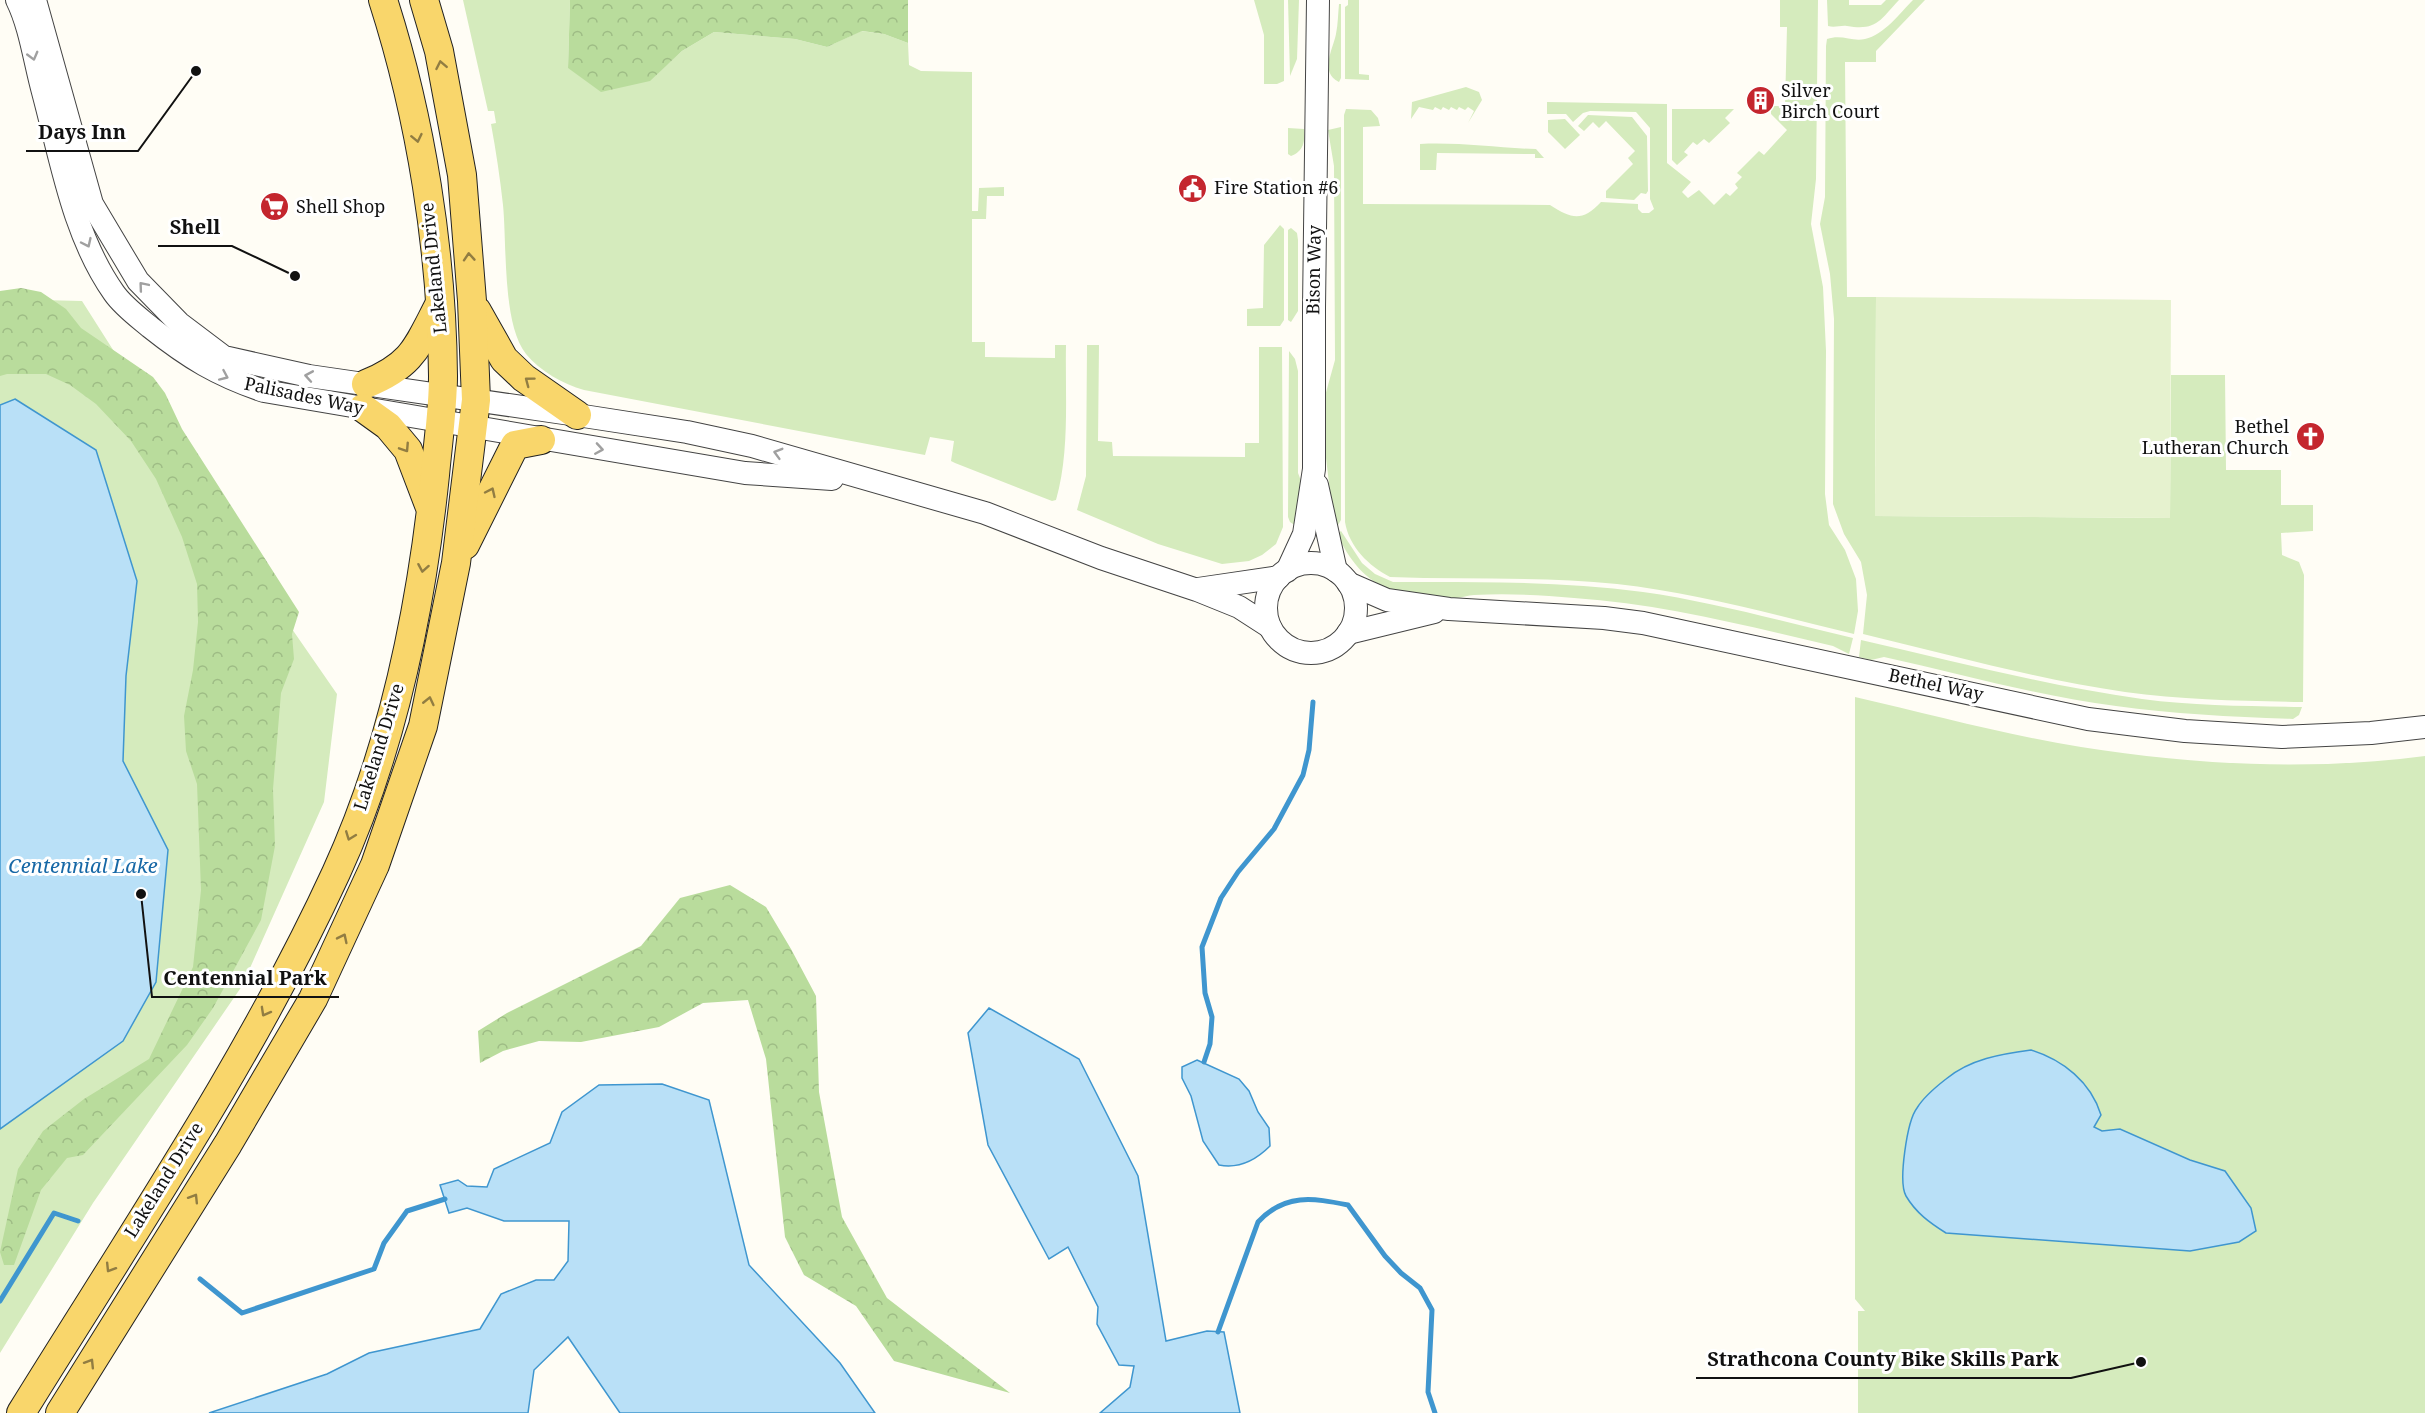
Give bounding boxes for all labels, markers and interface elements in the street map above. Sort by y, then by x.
one-way arrow [26,51,39,61]
one-way arrow [435,60,448,70]
place label: Silver Birch Court [1781,78,1880,123]
building icon: Silver Birch Court [1744,85,1776,117]
callout: Days Inn [26,113,138,151]
text: Days Inn [38,118,126,145]
one-way arrow [410,133,423,143]
public building icon: Fire Station #6 [1177,172,1209,204]
place label: Fire Station #6 [1214,175,1338,199]
supermarket icon: Shell Shop [259,191,291,223]
place label: Shell Shop [296,194,385,218]
street label: Lakeland Drive [414,201,452,335]
callout: Shell [158,208,232,246]
text: Shell [170,213,220,240]
street label: Bison Way [1300,224,1326,315]
one-way arrow [80,237,92,248]
one-way arrow [463,253,476,262]
one-way arrow [139,282,150,293]
one-way arrow [217,369,228,381]
one-way arrow [304,370,313,382]
street label: Palisades Way [242,371,367,420]
one-way arrow [525,378,536,389]
place label: Bethel Lutheran Church [2142,414,2289,459]
church icon: Bethel Lutheran Church [2294,421,2326,453]
one-way arrow [398,442,409,453]
one-way arrow [594,442,604,455]
one-way arrow [773,448,784,460]
one-way arrow [484,487,496,498]
one-way arrow [417,562,430,572]
street label: Bethel Way [1886,662,1987,706]
street label: Lakeland Drive [347,680,409,813]
one-way arrow [422,696,435,706]
one-way arrow [345,831,358,841]
water label: Centennial Lake [8,852,158,879]
one-way arrow [336,933,348,944]
callout: Centennial Park [152,959,339,997]
text: Centennial Park [163,964,327,991]
one-way arrow [261,1005,272,1016]
street label: Lakeland Drive [118,1117,208,1242]
one-way arrow [187,1194,199,1204]
one-way arrow [106,1262,118,1272]
callout: Strathcona County Bike Skills Park [1696,1340,2071,1378]
text: Strathcona County Bike Skills Park [1707,1345,2059,1372]
one-way arrow [83,1359,95,1369]

